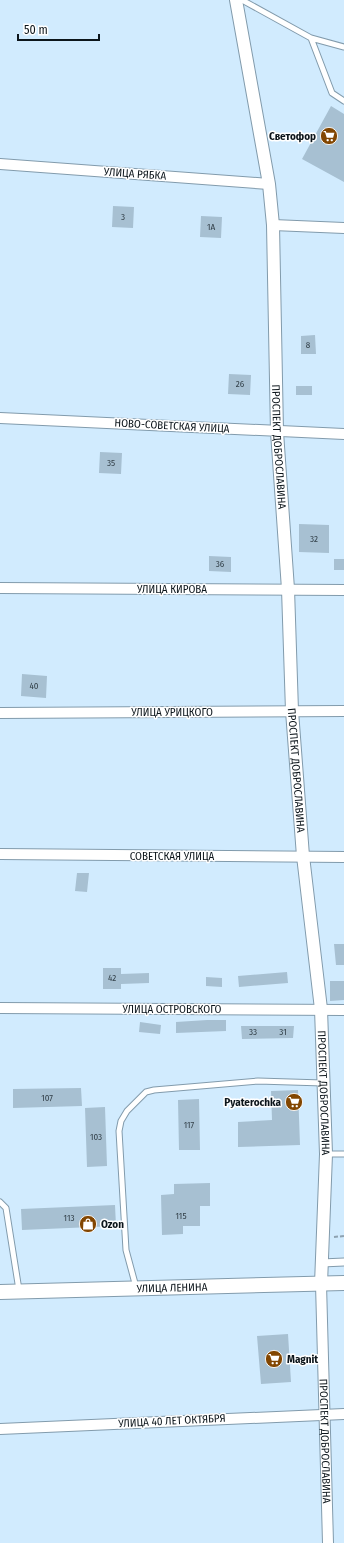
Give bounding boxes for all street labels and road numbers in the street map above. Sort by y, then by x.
street label: УЛИЦА РЯБКА [102,165,167,183]
street label: ПРОСПЕКТ ДОБРОСЛАВИНА [270,384,289,510]
street label: НОВО-СОВЕТСКАЯ УЛИЦА [114,416,230,436]
street label: УЛИЦА КИРОВА [136,583,207,596]
street label: УЛИЦА УРИЦКОГО [130,706,213,719]
street label: ПРОСПЕКТ ДОБРОСЛАВИНА [285,707,308,833]
street label: СОВЕТСКАЯ УЛИЦА [130,850,215,863]
street label: УЛИЦА ОСТРОВСКОГО [122,1003,222,1016]
street label: ПРОСПЕКТ ДОБРОСЛАВИНА [315,1030,333,1156]
street label: УЛИЦА ЛЕНИНА [135,1280,208,1295]
street label: ПРОСПЕКТ ДОБРОСЛАВИНА [317,1378,333,1504]
street label: УЛИЦА 40 ЛЕТ ОКТЯБРЯ [117,1412,226,1430]

